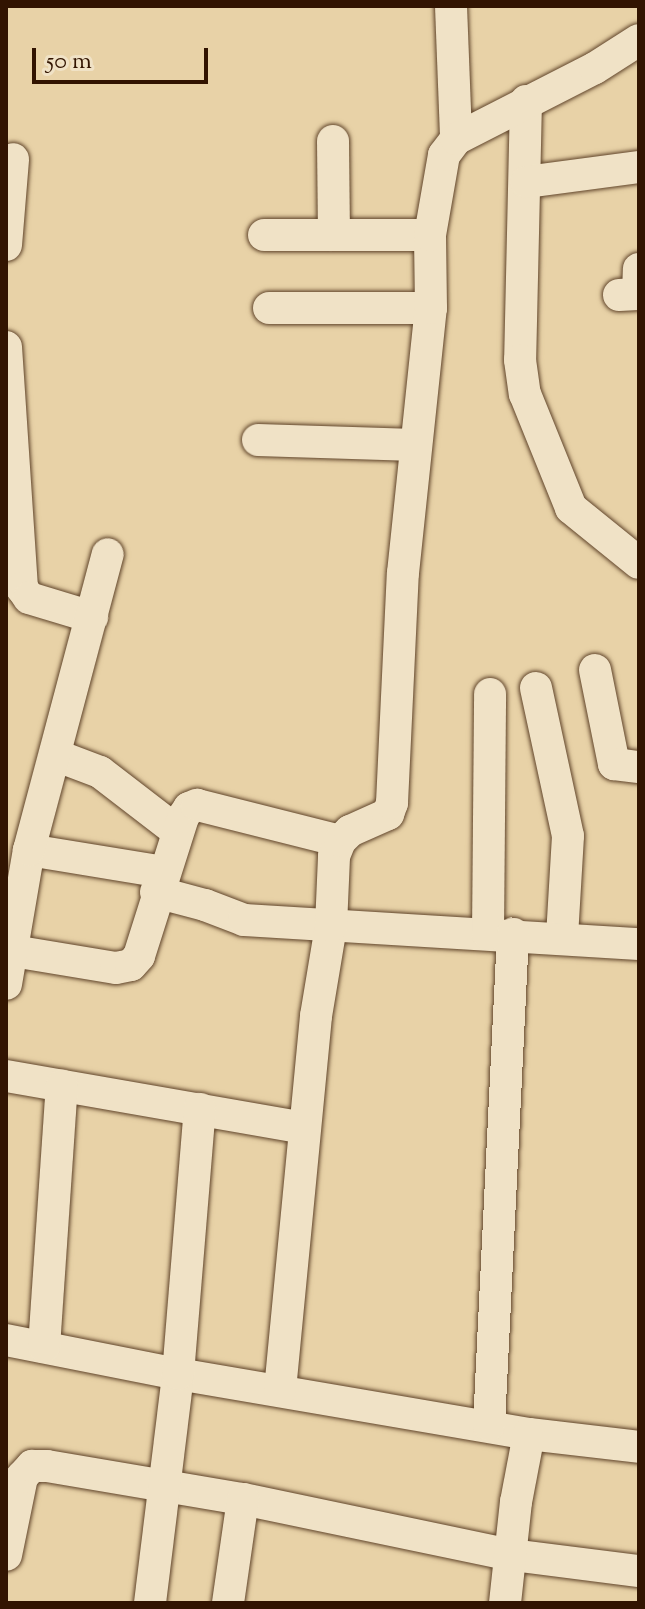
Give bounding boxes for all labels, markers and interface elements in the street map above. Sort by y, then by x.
scale bar [36,32,212,82]
text: 50 m [46,45,92,79]

